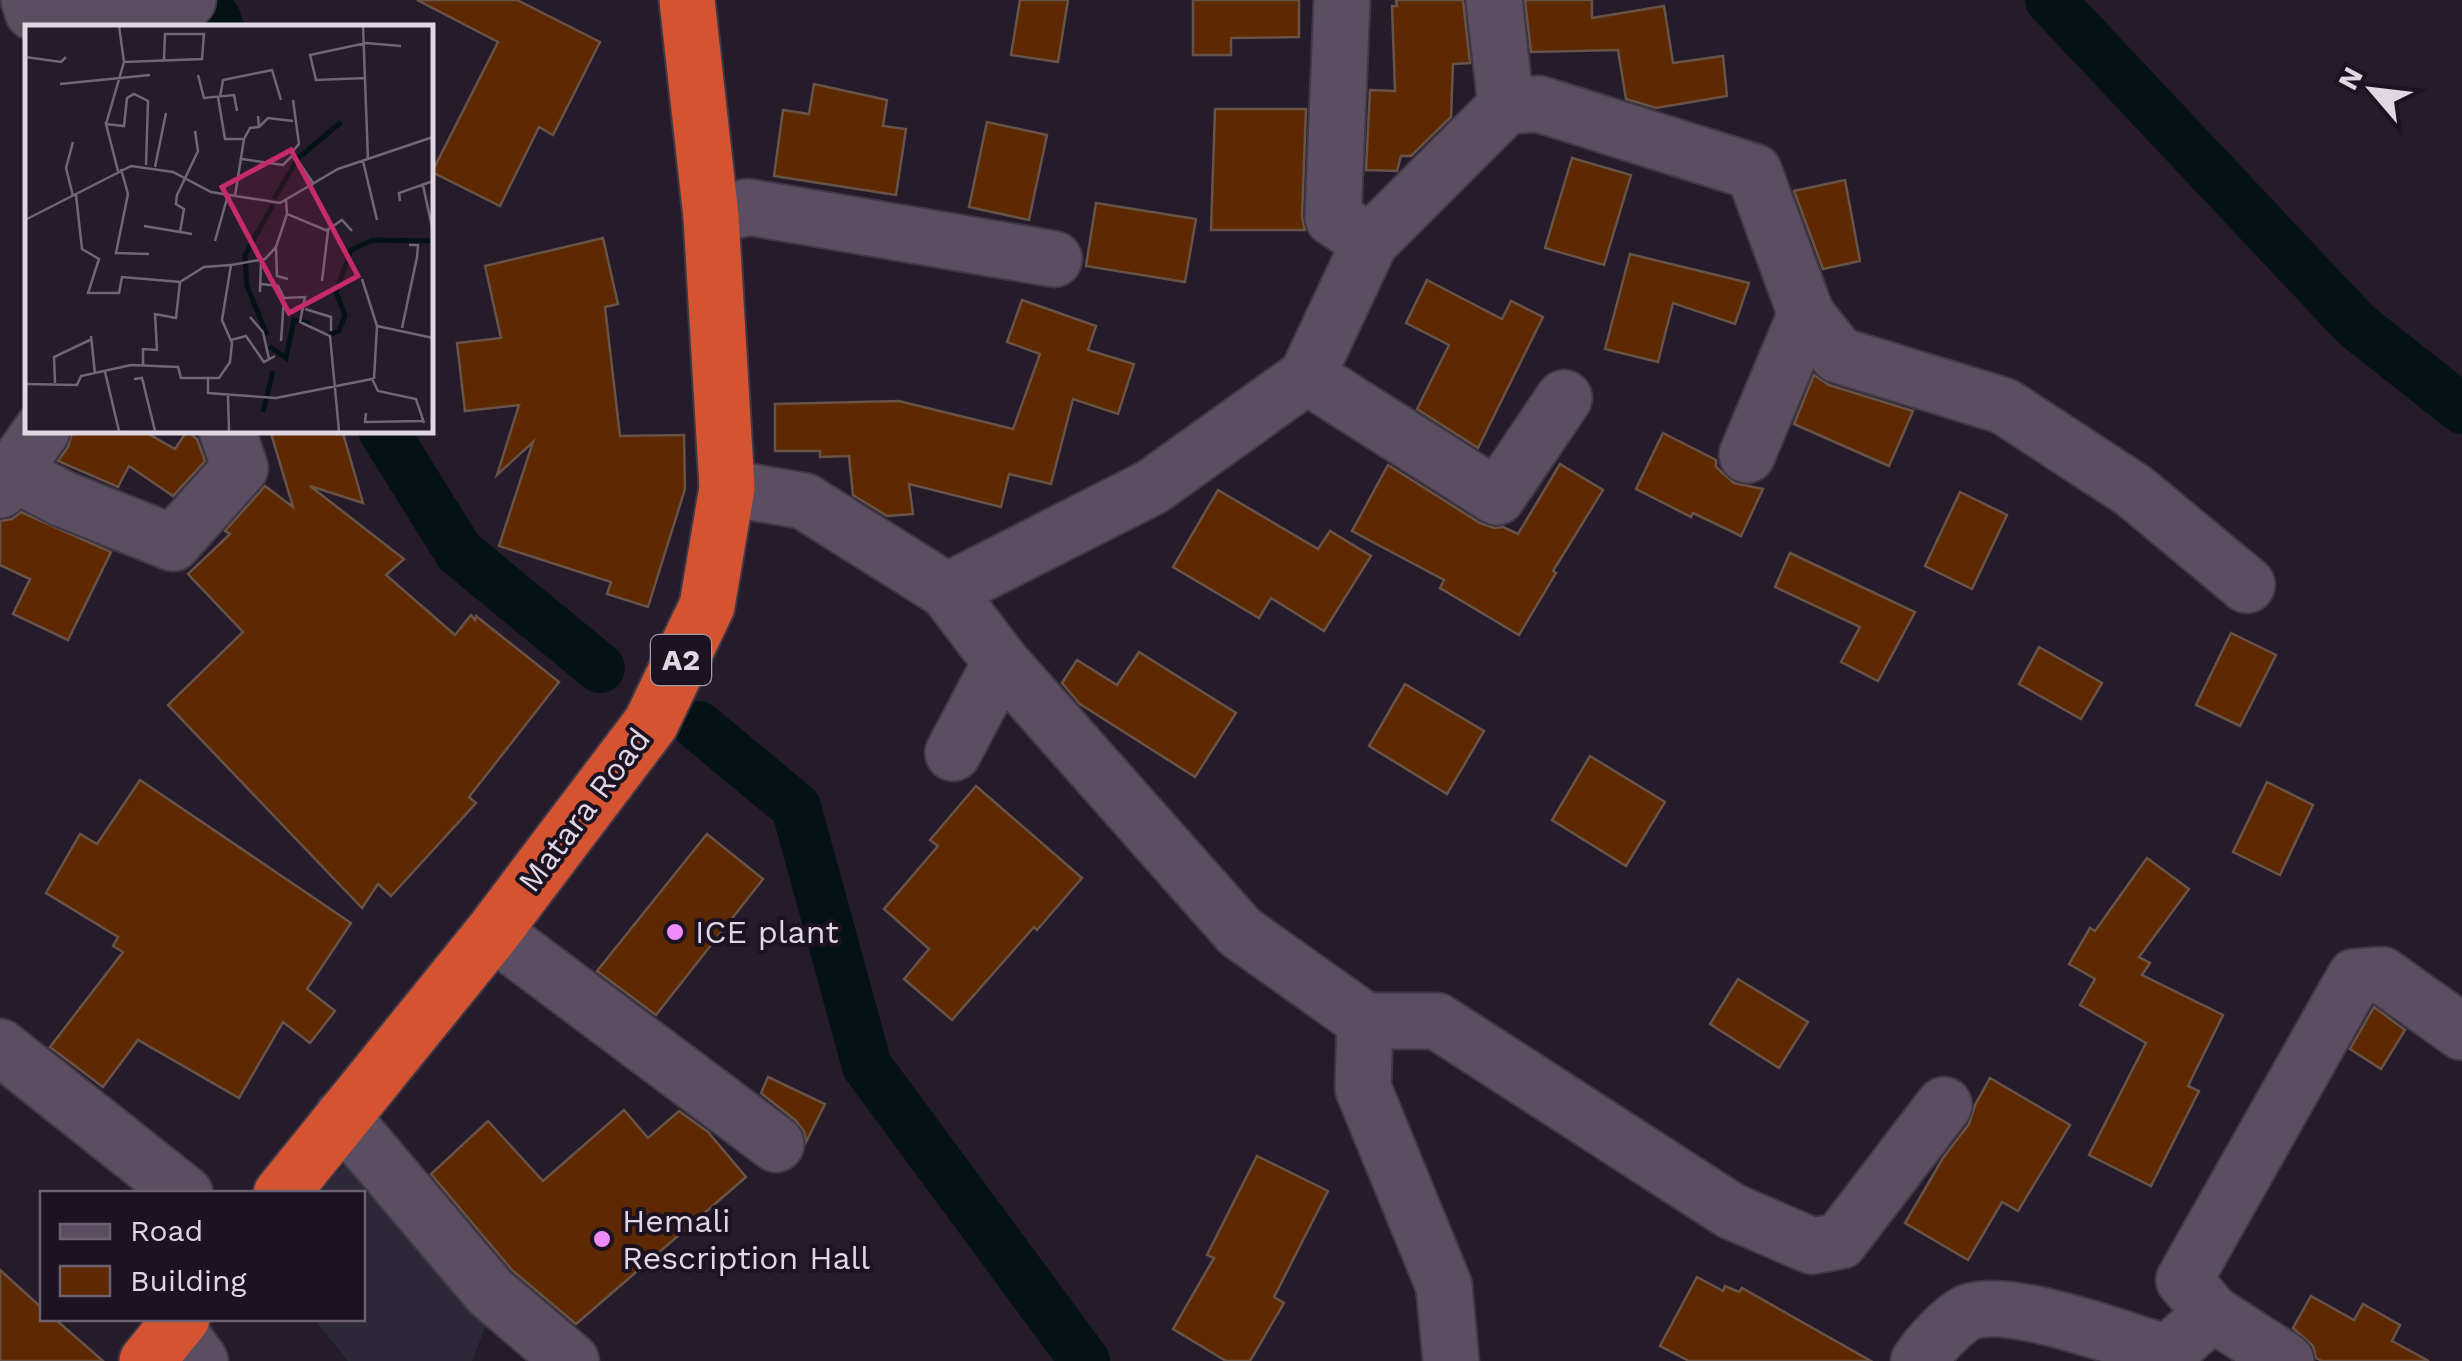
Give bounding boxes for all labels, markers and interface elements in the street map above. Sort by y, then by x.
inset map [25,25,432,432]
north arrow [2322,40,2422,140]
text: N [2331,62,2370,95]
road number: A2 [651,635,711,685]
street label: Matara Road [510,721,658,899]
place label: ICE plant [695,913,839,951]
marker: ICE plant [664,921,686,943]
legend [40,1191,365,1321]
place label: Hemali Rescription Hall [622,1202,870,1277]
text: Road [130,1213,203,1248]
marker: Hemali Rescription Hall [591,1228,613,1250]
text: Building [130,1263,247,1298]

